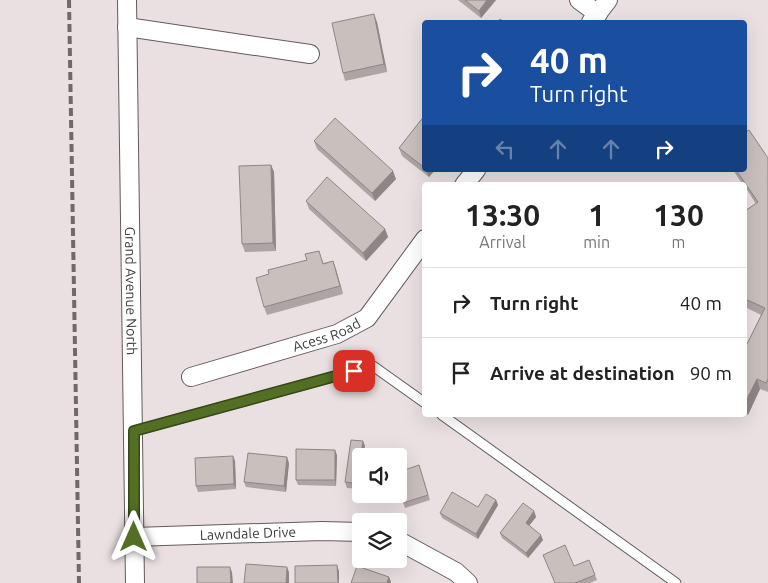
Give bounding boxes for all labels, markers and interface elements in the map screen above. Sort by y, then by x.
icon: right [447,40,512,105]
text: 40 m [530,40,608,80]
text: Turn right [530,81,628,106]
icon: left [491,135,519,163]
icon: ahead [544,135,572,163]
icon: ahead [597,135,625,163]
icon: right [650,135,678,163]
text: 13:30 [465,198,540,232]
text: 1 [588,198,605,232]
text: 130 [653,198,704,232]
street label: Grand Avenue North [122,227,140,355]
text: Arrival [479,233,526,251]
text: min [583,233,610,251]
text: m [672,233,685,251]
icon: right [447,289,475,317]
text: Turn right [490,292,578,314]
text: 40 m [680,292,722,314]
street label: Acess Road [291,315,363,355]
pin [333,350,375,392]
icon: arrive [340,357,368,385]
icon: arrive [447,359,475,387]
text: Arrive at destination [490,362,675,384]
text: 90 m [690,362,732,384]
map controls [352,448,407,568]
button: sound [352,448,407,503]
position arrow [107,510,159,562]
button: layers [352,513,407,568]
street label: Lawndale Drive [200,524,296,543]

